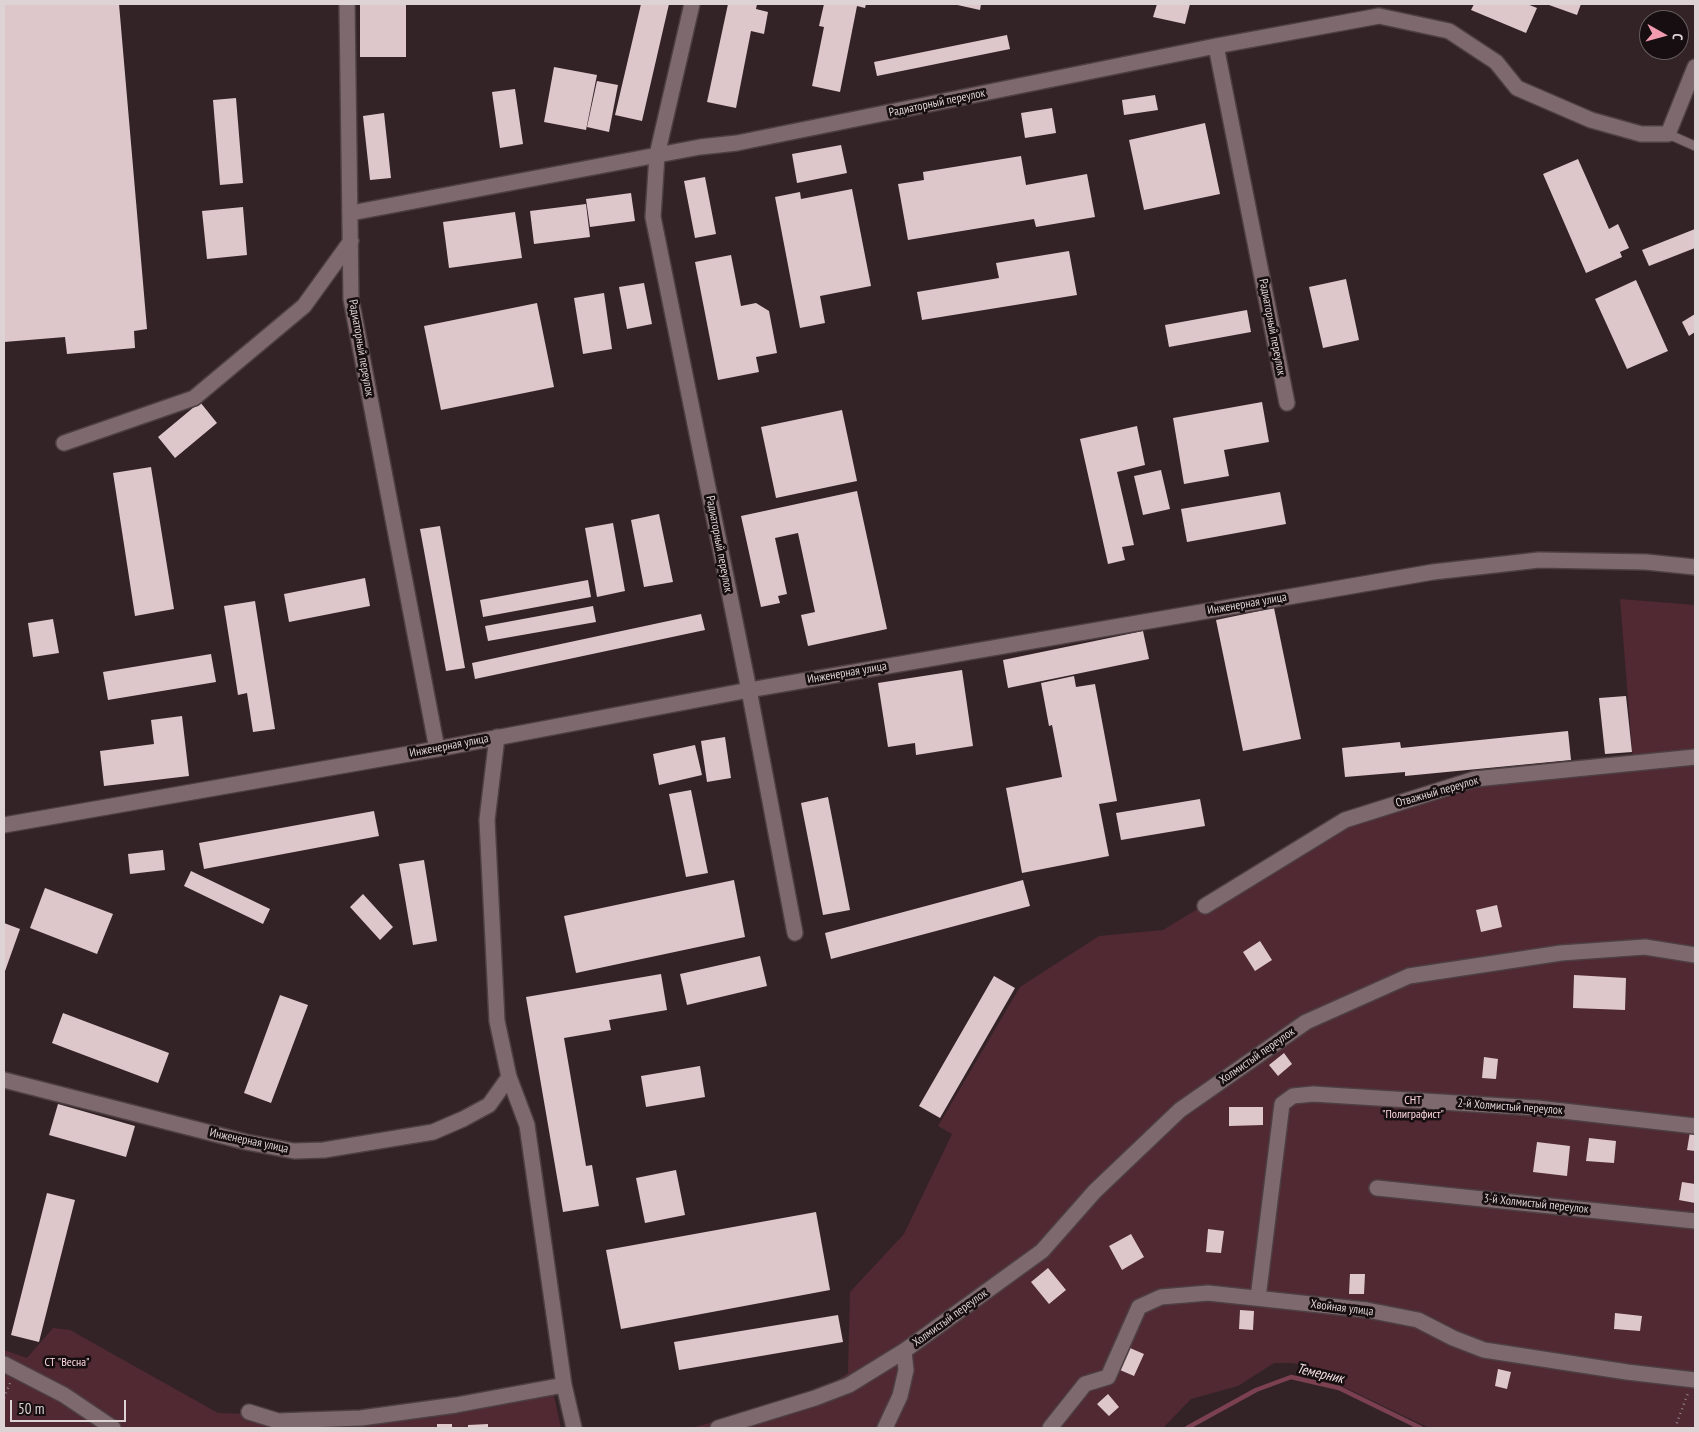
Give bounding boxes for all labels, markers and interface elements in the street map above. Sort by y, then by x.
north arrow [1639,10,1689,60]
text: С [1669,32,1687,41]
street label: Радиаторный переулок [888,86,986,120]
street label: Радиаторный переулок [1256,278,1288,376]
street label: Радиаторный переулок [345,298,377,398]
street label: Радиаторный переулок [703,495,735,593]
street label: Инженерная улица [1206,590,1288,618]
street label: Инженерная улица [806,659,888,687]
street label: Инженерная улица [408,731,490,761]
street label: Отважный переулок [1394,773,1480,811]
street label: Холмистый переулок [1217,1025,1297,1087]
park label: СНТ "Полиграфист" [1382,1094,1444,1122]
street label: 2-й Холмистый переулок [1457,1096,1563,1118]
street label: Инженерная улица [208,1126,290,1156]
street label: 3-й Холмистый переулок [1483,1191,1589,1217]
street label: Холмистый переулок [910,1286,990,1350]
street label: Хвойная улица [1310,1297,1374,1319]
park label: СТ "Весна" [45,1356,89,1370]
water label: Темерник [1295,1360,1345,1388]
scale bar [12,1390,129,1422]
text: 50 m [18,1399,44,1418]

